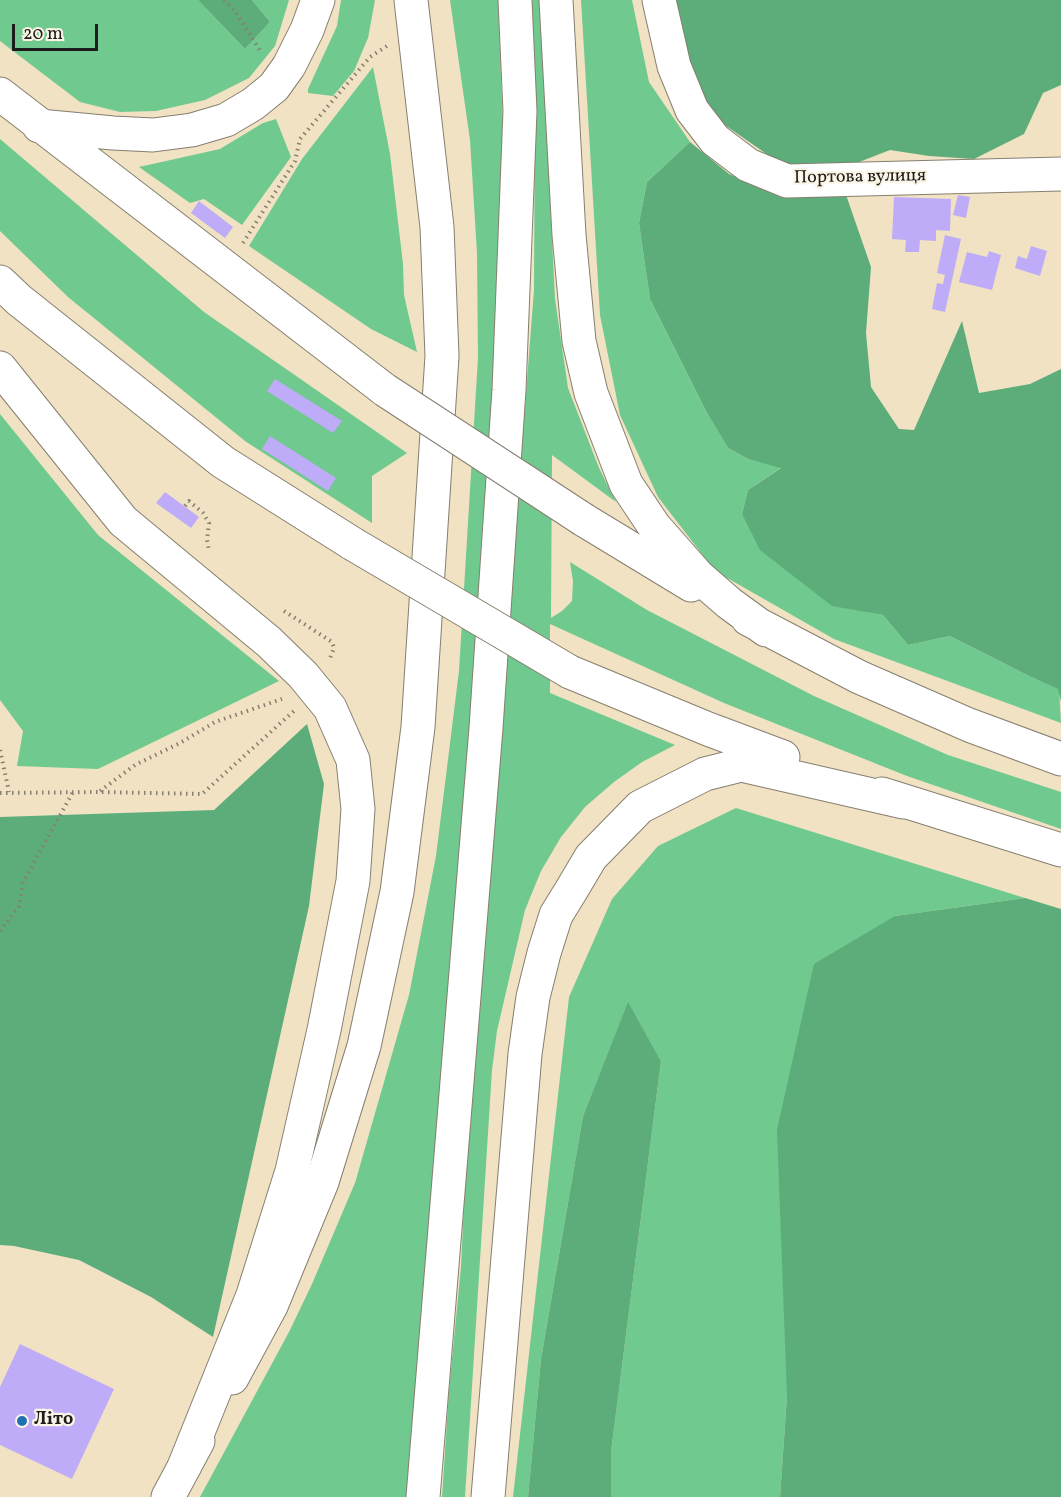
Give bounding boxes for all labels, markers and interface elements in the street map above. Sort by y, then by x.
scale bar [15,12,100,50]
text: 20 m [23,22,63,47]
street label: Портова вулиця [794,166,926,190]
place label: Літо [34,1410,73,1432]
marker: Літо [15,1414,29,1428]

